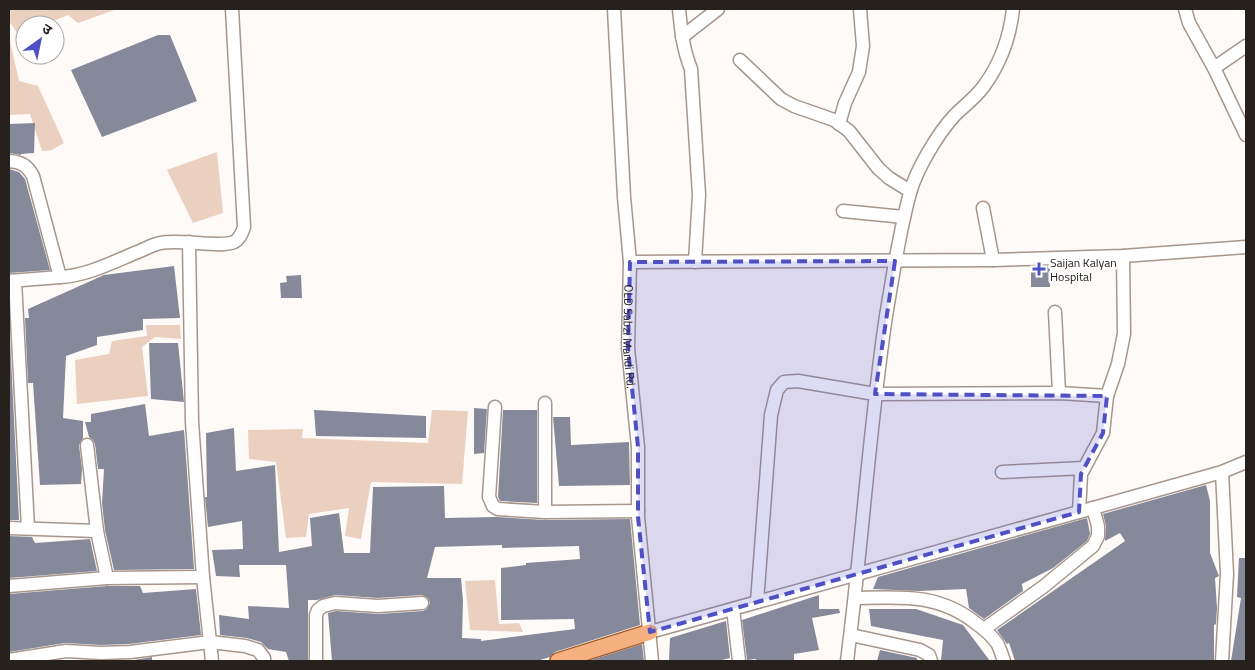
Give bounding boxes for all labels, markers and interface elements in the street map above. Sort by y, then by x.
north arrow [15,15,65,65]
text: उ [38,18,57,40]
place label: Saijan Kalyan Hospital [1050,253,1117,286]
marker: Saijan Kalyan Hospital [1032,262,1046,276]
street label: OLD Sabzi Mandi Rd. [618,284,642,389]

